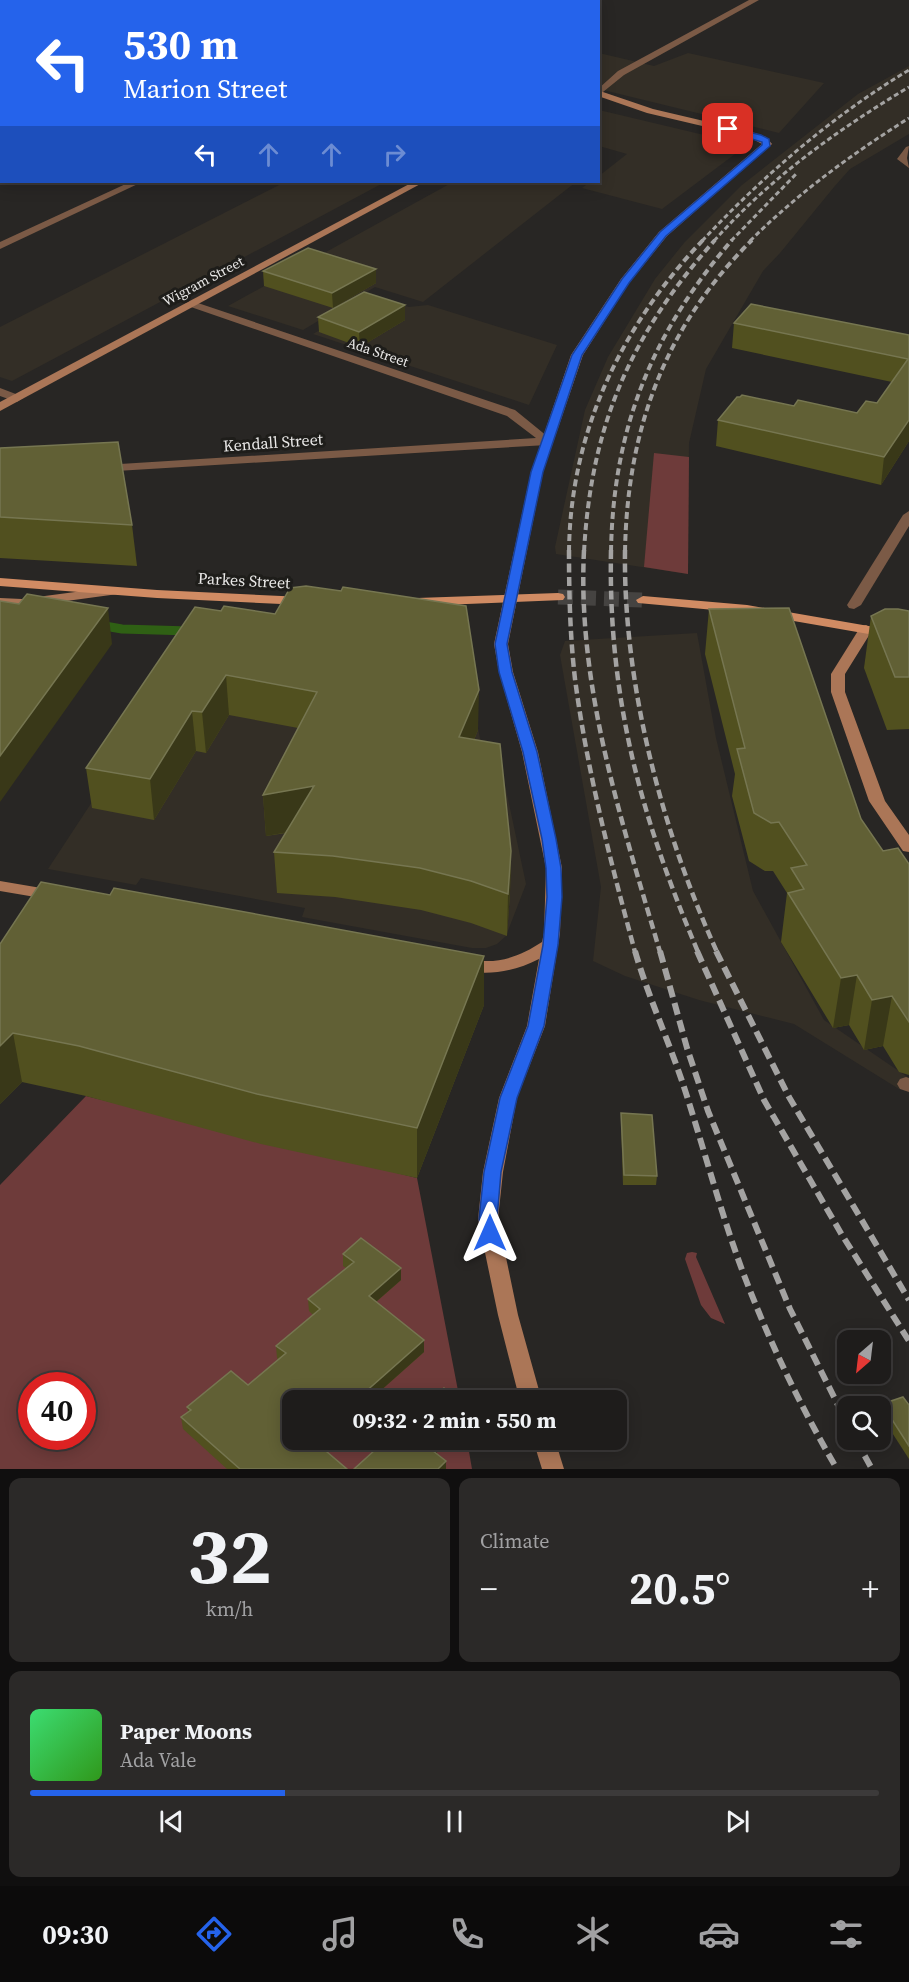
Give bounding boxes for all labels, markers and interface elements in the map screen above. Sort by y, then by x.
text: 530 m [123,15,238,73]
icon: left [24,24,102,102]
text: Marion Street [123,70,287,107]
pin [702,103,753,154]
icon: arrive [711,112,744,145]
icon: left [189,138,222,171]
icon: ahead [252,138,285,171]
icon: ahead [315,138,348,171]
icon: right [378,138,411,171]
street label: Wigram Street [159,251,248,311]
street label: Ada Street [345,332,412,372]
street label: Kendall Street [222,427,324,456]
street label: Parkes Street [197,567,292,593]
position arrow [458,1201,522,1265]
north arrow [837,1330,891,1384]
map controls [837,1330,891,1450]
speed limit sign: 40 [18,1372,96,1450]
button: search [837,1396,891,1450]
text: 09:32 · 2 min · 550 m [353,1405,556,1435]
text: 32 [187,1502,272,1609]
text: Climate [480,1527,549,1555]
text: 20.5° [629,1557,730,1619]
text: − [480,1566,498,1611]
text: + [862,1566,879,1611]
text: km/h [206,1595,253,1623]
text: Paper Moons [120,1716,252,1746]
text: Ada Vale [120,1746,196,1774]
icon: previous [155,1805,188,1838]
icon: pause [438,1805,471,1838]
icon: next [721,1805,754,1838]
icon: directions [193,1913,235,1955]
icon: music [319,1913,361,1955]
icon: phone [446,1913,488,1955]
icon: climate [572,1913,614,1955]
icon: car [698,1913,740,1955]
icon: filters [825,1913,867,1955]
text: 09:30 [42,1916,109,1953]

